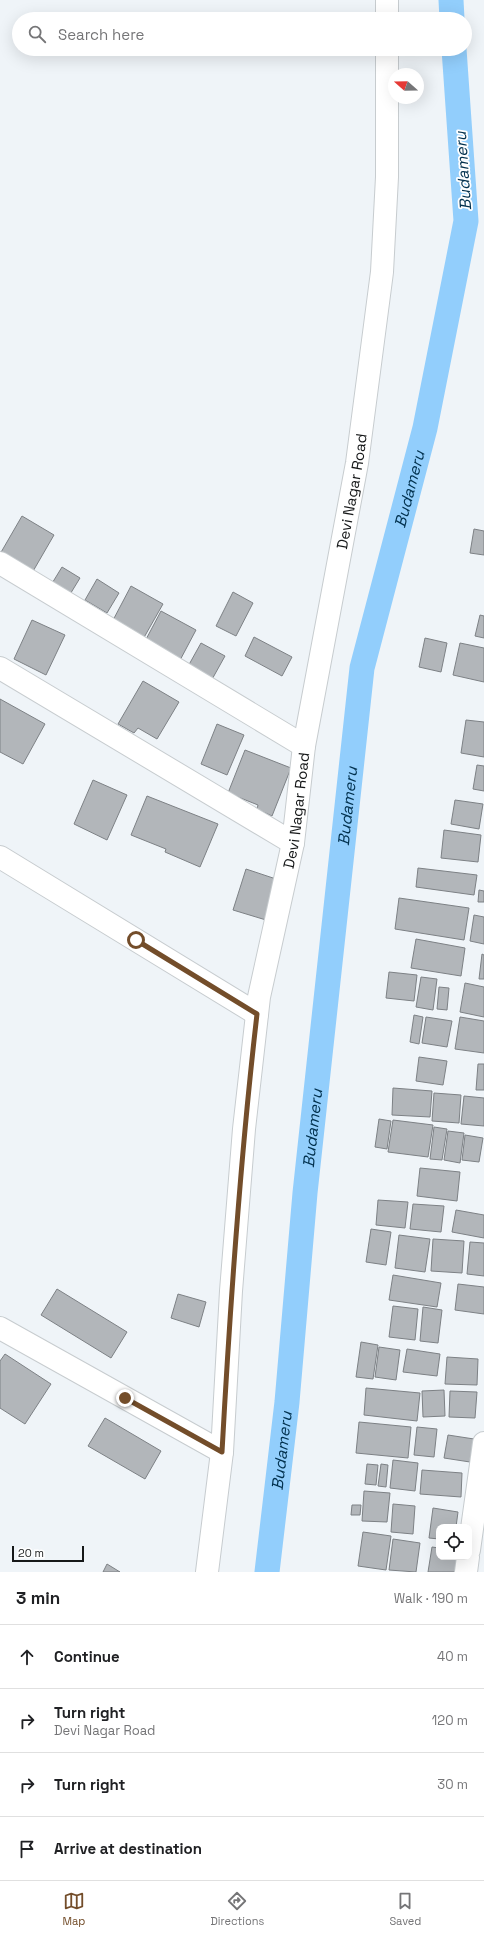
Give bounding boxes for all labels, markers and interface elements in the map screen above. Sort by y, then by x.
search box [12,12,472,56]
icon: search [26,23,48,45]
text: Search here [58,25,144,44]
north arrow [388,68,424,104]
water label: Budameru [450,130,476,211]
street label: Devi Nagar Road [332,432,370,551]
water label: Budameru [389,447,429,530]
street label: Devi Nagar Road [278,751,313,870]
water label: Budameru [332,765,362,847]
route start [127,931,145,949]
water label: Budameru [297,1087,327,1169]
route end [116,1389,134,1407]
water label: Budameru [266,1409,296,1491]
map controls [436,1524,472,1560]
button: locate [436,1524,472,1560]
scale bar [12,1544,84,1563]
text: 20 m [18,1546,44,1560]
text: 3 min [16,1587,60,1609]
text: Walk · 190 m [394,1590,468,1607]
icon: ahead [16,1646,38,1668]
text: Continue [54,1647,120,1666]
text: 40 m [437,1648,468,1665]
text: Turn right [54,1703,125,1722]
icon: right [16,1710,38,1732]
text: 120 m [432,1712,468,1729]
text: Devi Nagar Road [54,1722,156,1739]
icon: right [16,1774,38,1796]
text: Turn right [54,1775,125,1794]
text: 30 m [437,1776,468,1793]
icon: arrive [16,1838,38,1860]
text: Arrive at destination [54,1839,202,1858]
tab: Map [63,1890,85,1928]
tab: Directions [210,1890,264,1928]
tab: Saved [389,1890,421,1928]

